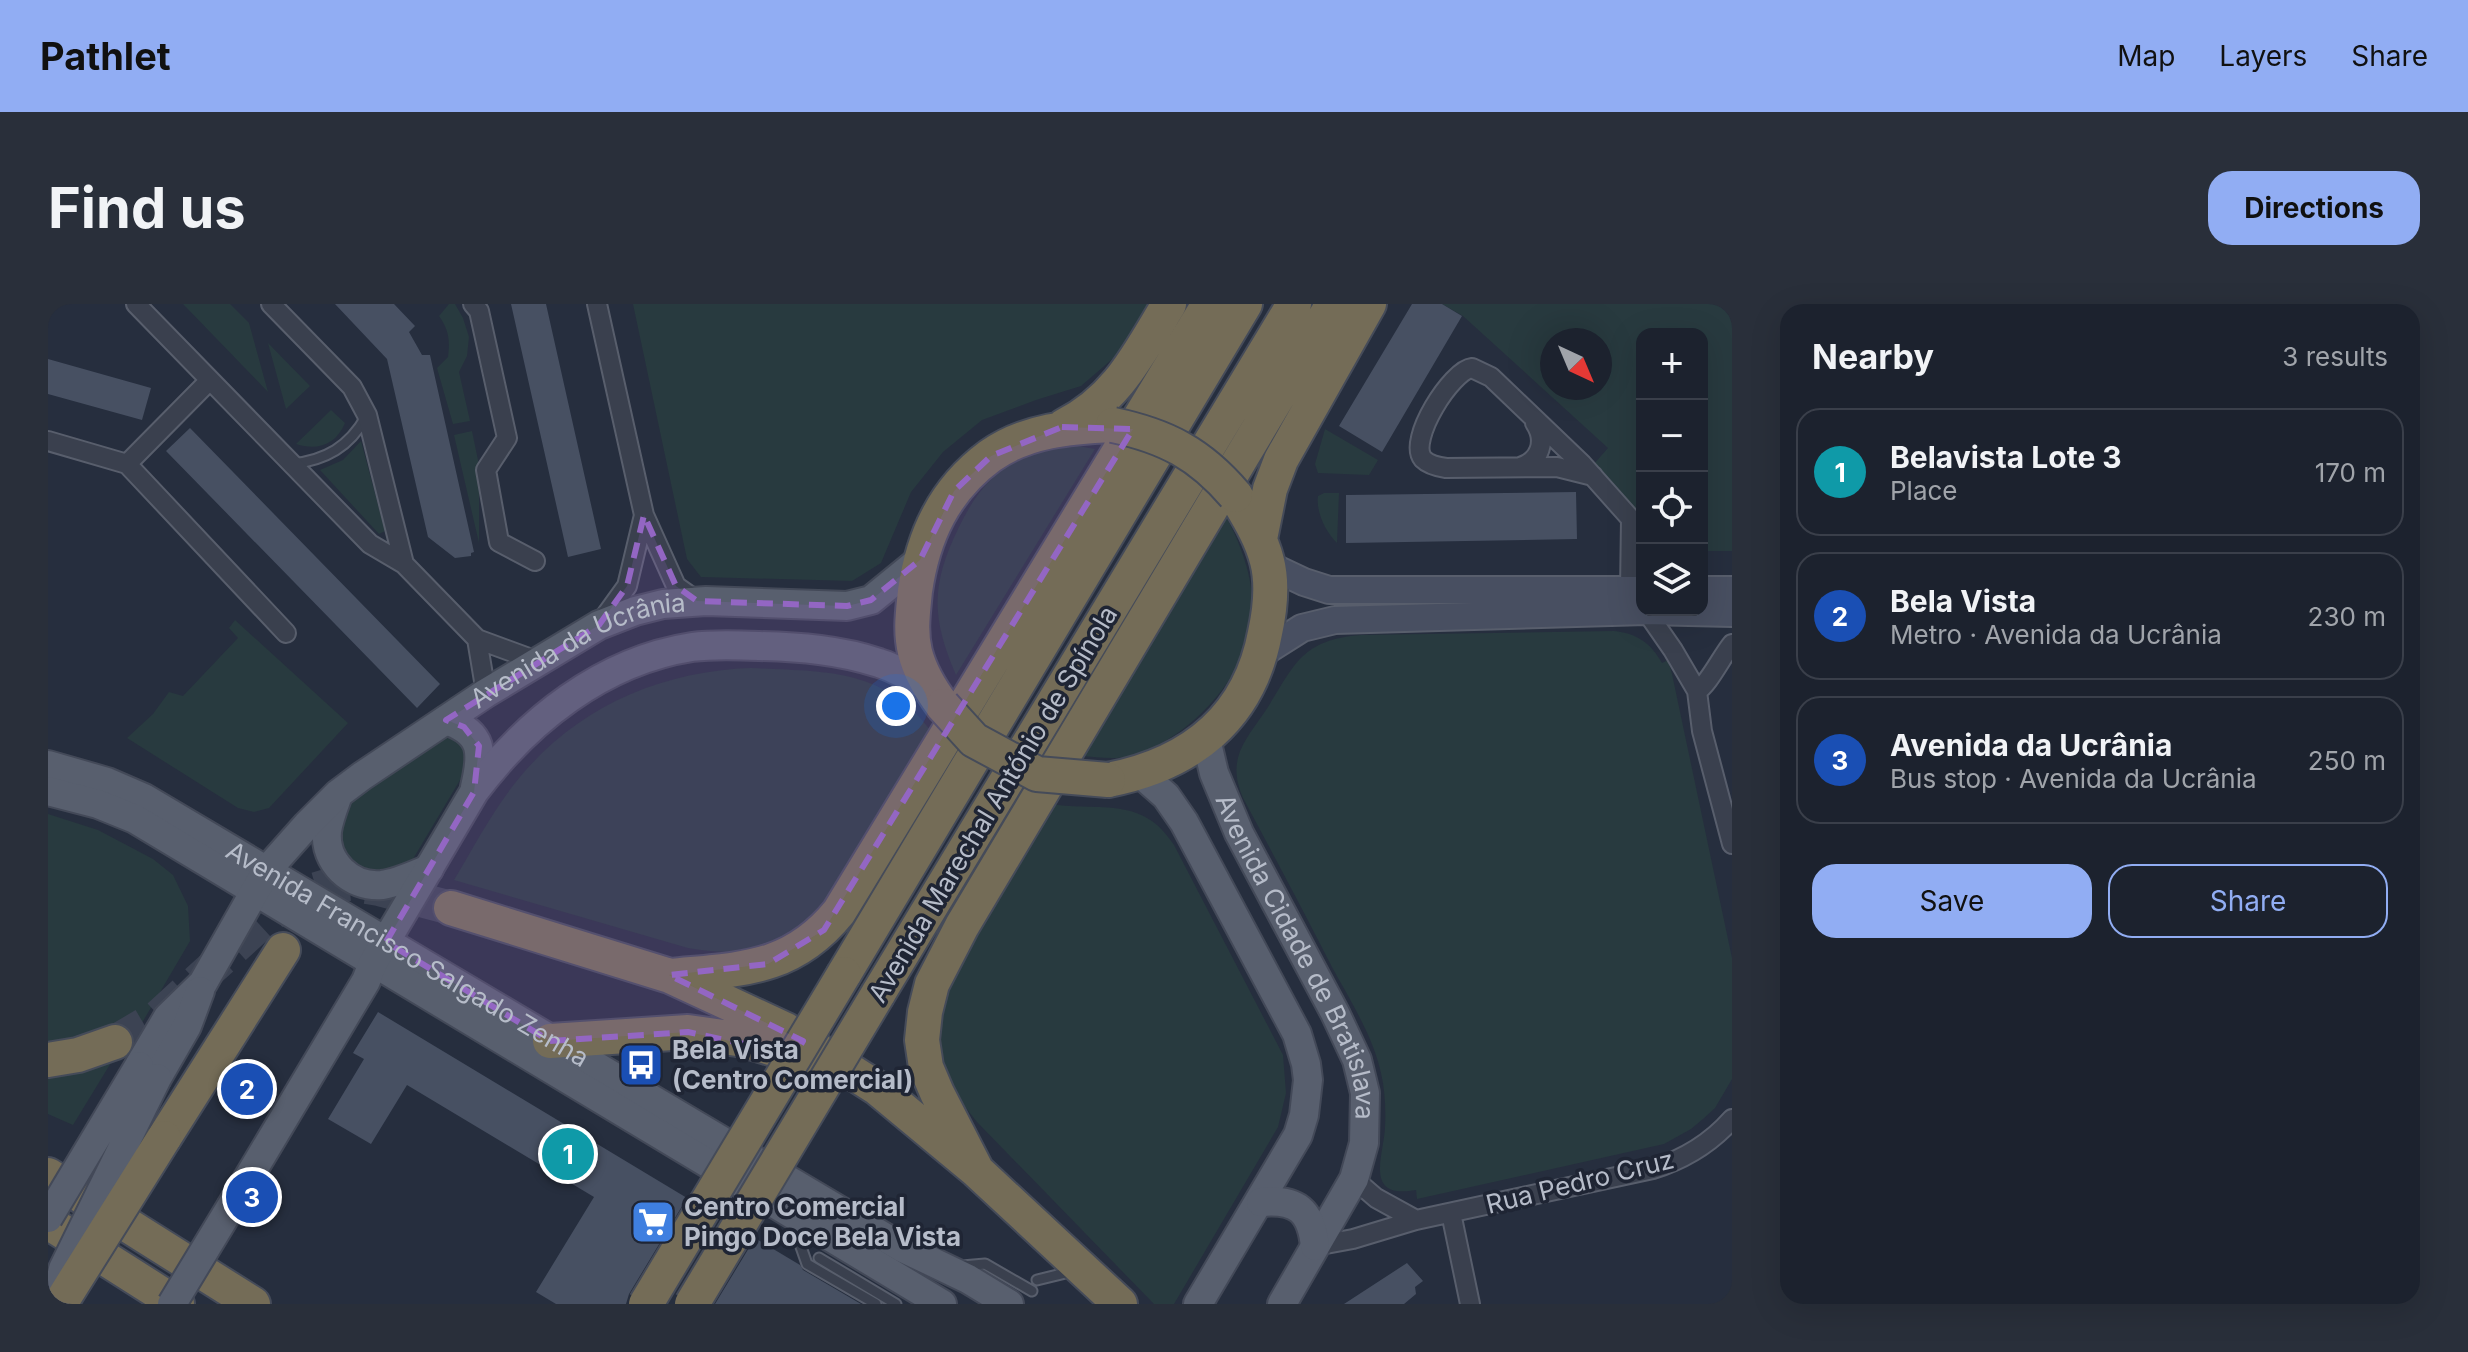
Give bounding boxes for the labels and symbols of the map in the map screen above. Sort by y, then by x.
north arrow [1540,328,1612,400]
street label: Avenida da Ucrânia [464,586,687,714]
street label: Avenida Marechal António de Spínola [862,600,1123,1008]
your location [876,686,916,726]
street label: Avenida Cidade de Bratislava [1210,789,1381,1120]
street label: Avenida Francisco Salgado Zenha [221,834,594,1073]
place label: Bela Vista (Centro Comercial) [672,1034,913,1095]
bus stop icon: Bela Vista (Centro Comercial) [617,1041,665,1089]
pin: 2 [221,1059,273,1119]
pin: 1 [542,1124,594,1184]
street label: Rua Pedro Cruz [1483,1143,1677,1220]
pin: 3 [226,1167,278,1227]
place label: Centro Comercial Pingo Doce Bela Vista [684,1191,961,1252]
supermarket icon: Centro Comercial Pingo Doce Bela Vista [629,1198,677,1246]

